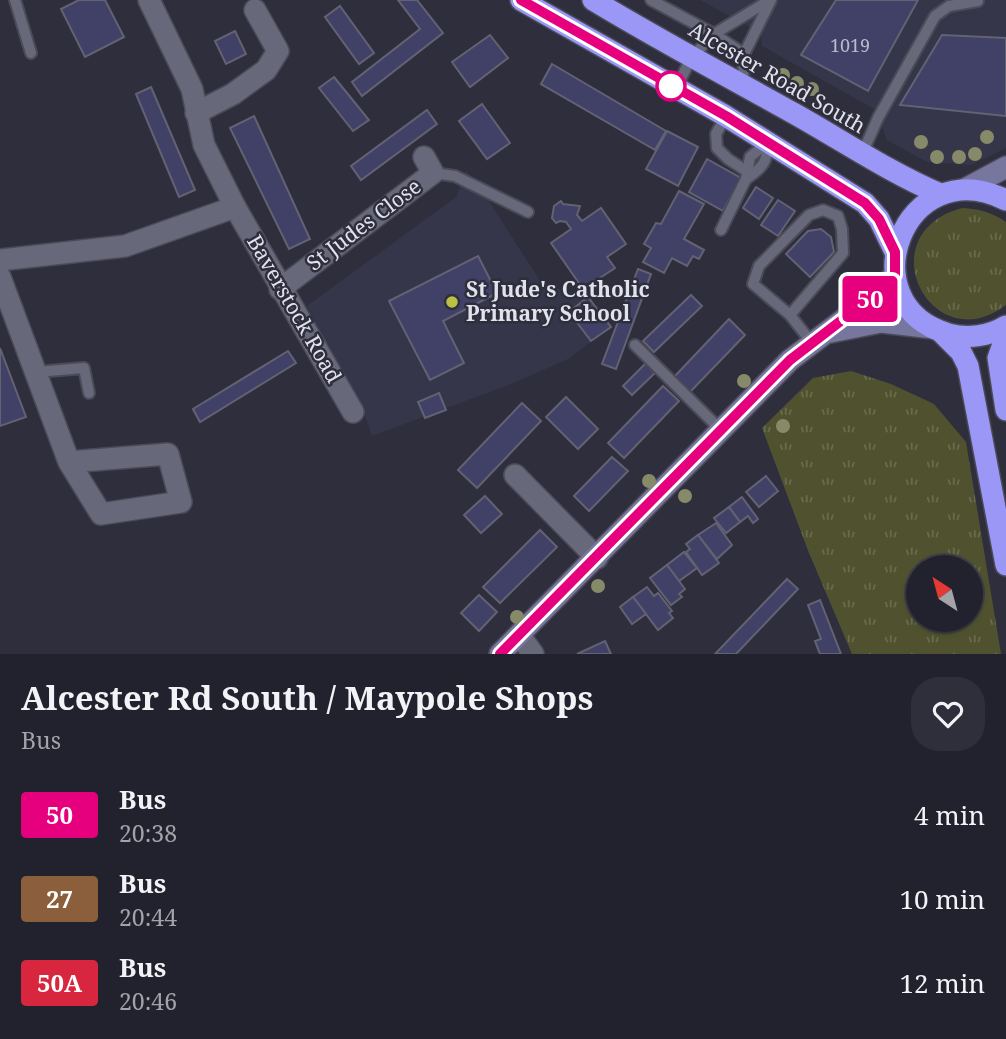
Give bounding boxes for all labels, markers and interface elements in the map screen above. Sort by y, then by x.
street label: Alcester Road South [684,15,871,139]
house number: 1019 [830,33,870,57]
unlabelled marker [656,71,686,101]
street label: St Judes Close [301,172,426,276]
street label: Baverstock Road [241,229,349,388]
place label: St Jude's Catholic Primary School [466,275,650,327]
line badge: 50 [838,276,902,322]
text: 50 [856,282,884,315]
marker: St Jude's Catholic Primary School [444,294,460,310]
north arrow [906,555,984,632]
map controls [906,555,983,632]
text: Alcester Rd South / Maypole Shops [21,675,593,720]
button: heart [911,677,985,751]
text: Bus [21,724,61,756]
text: Bus [119,781,166,817]
text: 4 min [914,797,985,833]
text: 50 [46,798,73,831]
text: 20:38 [119,817,177,849]
text: Bus [119,865,166,901]
text: 10 min [900,881,985,917]
text: 27 [46,882,73,915]
text: 20:44 [119,901,177,933]
text: Bus [119,949,166,985]
text: 12 min [900,965,985,1001]
text: 50A [37,966,82,999]
text: 20:46 [119,985,177,1017]

